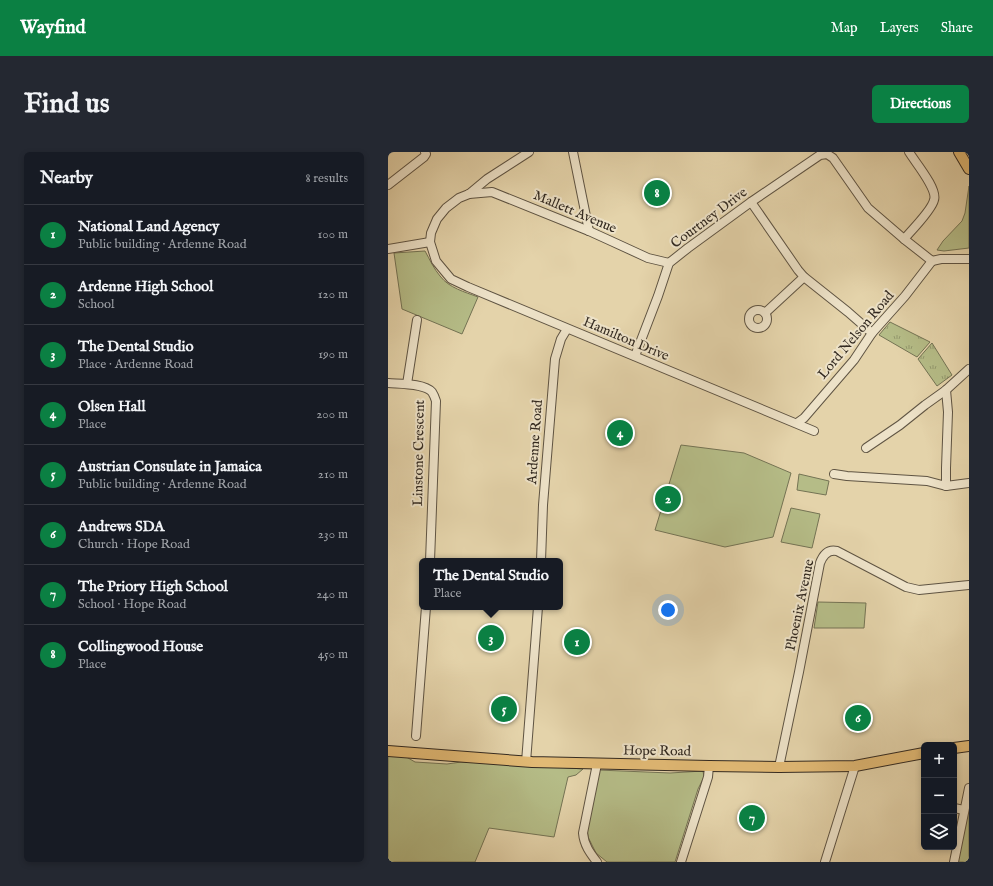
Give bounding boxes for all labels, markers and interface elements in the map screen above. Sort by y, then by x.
text: Wayfind [20,16,86,40]
text: Map [831,19,858,37]
text: Layers [880,19,919,37]
text: Share [941,19,973,37]
button: Directions [872,85,969,123]
text: Find us [24,87,110,122]
text: Nearby [40,168,93,189]
text: 8 results [305,170,348,187]
pin: 8 [644,178,670,208]
street label: Courtney Drive [667,183,751,253]
street label: Mallett Avenue [531,186,620,238]
text: National Land Agency [78,217,219,236]
text: 1 [51,226,55,243]
text: 100 m [318,226,348,243]
text: Public building · Ardenne Road [78,236,247,253]
text: Ardenne High School [78,277,213,296]
text: 2 [50,286,56,303]
text: 120 m [318,286,348,303]
street label: Lord Nelson Road [814,287,899,383]
text: School [78,296,115,313]
street label: Hamilton Drive [580,313,672,365]
text: The Dental Studio [78,337,194,356]
text: 3 [51,346,55,363]
text: 190 m [318,346,348,363]
text: Place · Ardenne Road [78,356,193,373]
text: Olsen Hall [78,397,146,416]
street label: Linstone Crescent [409,399,429,506]
street label: Ardenne Road [523,399,547,486]
text: 4 [50,406,56,423]
text: 200 m [316,406,348,423]
text: Place [78,416,106,433]
pin: 4 [607,418,633,448]
text: Austrian Consulate in Jamaica [78,457,262,476]
text: 5 [51,466,55,483]
text: 210 m [318,466,348,483]
text: Public building · Ardenne Road [78,476,247,493]
pin: 2 [655,484,681,514]
text: Andrews SDA [78,517,164,536]
text: 6 [50,526,56,543]
text: 230 m [318,526,348,543]
text: Church · Hope Road [78,536,190,553]
street label: Phoenix Avenue [781,557,819,653]
popup [419,558,563,610]
text: The Dental Studio [433,566,549,585]
text: The Priory High School [78,577,228,596]
text: Place [433,585,461,602]
text: 7 [50,586,56,603]
text: 240 m [316,586,348,603]
text: School · Hope Road [78,596,186,613]
your location [658,600,678,620]
pin: 3 [478,623,504,653]
pin: 1 [564,627,590,657]
text: Collingwood House [78,637,203,656]
text: 8 [50,646,56,663]
text: 450 m [318,646,348,663]
text: Place [78,656,106,673]
pin: 5 [491,694,517,724]
pin: 6 [845,703,871,733]
street label: Hope Road [623,741,692,761]
map controls [921,742,957,850]
button: + [921,742,957,778]
button: − [921,778,957,814]
pin: 7 [739,803,765,833]
button: layers [921,814,957,850]

